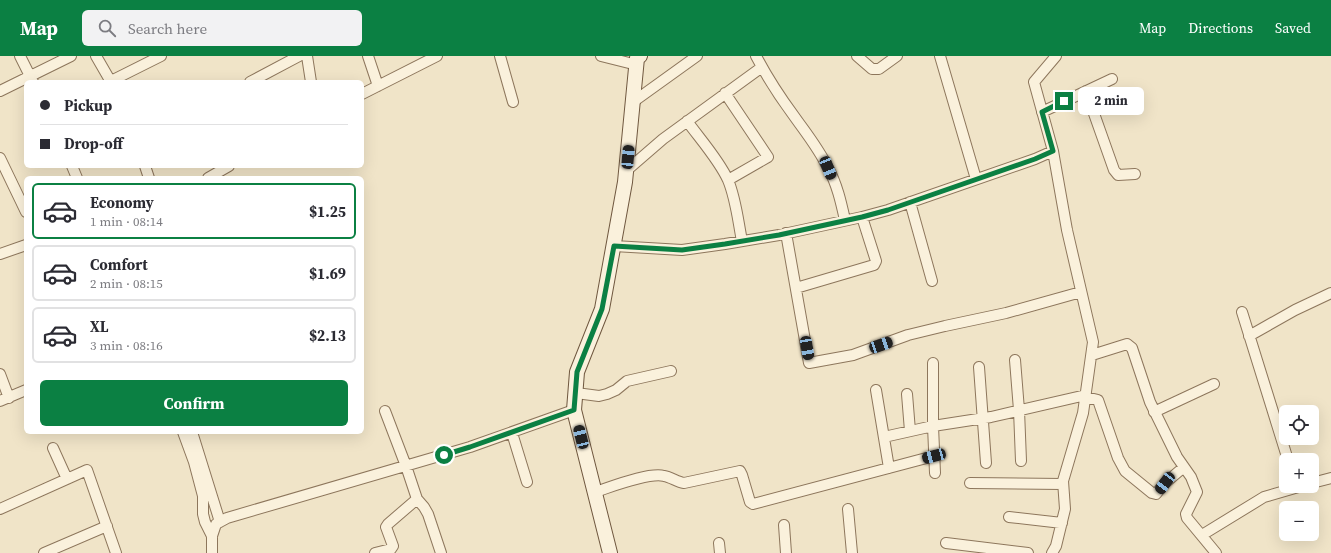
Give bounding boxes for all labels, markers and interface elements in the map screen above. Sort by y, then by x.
search box [82,10,362,46]
text: Map [20,15,58,41]
icon: search [96,17,118,39]
text: Search here [128,18,207,39]
text: Map [1139,18,1166,38]
text: Directions [1188,18,1253,38]
text: Saved [1275,18,1311,38]
callout: 2 min [1078,87,1144,115]
route end [1055,92,1073,110]
text: 2 min [1094,92,1128,109]
text: Pickup [64,95,112,116]
text: Drop-off [64,133,123,154]
car [621,145,635,169]
car [818,155,838,181]
text: Economy [90,192,154,213]
icon: car [42,193,78,229]
text: $1.25 [309,201,346,222]
text: 1 min · 08:14 [90,213,163,230]
text: Comfort [90,254,148,275]
icon: car [42,255,78,291]
text: $1.69 [309,263,346,284]
text: 2 min · 08:15 [90,275,163,292]
text: XL [90,316,109,337]
icon: car [42,317,78,353]
text: $2.13 [309,325,346,346]
car [799,335,815,361]
car [868,335,894,355]
text: 3 min · 08:16 [90,337,163,354]
button: Confirm [40,380,348,426]
map controls [1279,405,1319,541]
button: locate [1279,405,1319,445]
car [572,424,590,450]
route start [435,446,453,464]
car [921,447,947,465]
button: + [1279,453,1319,493]
car [1153,470,1177,496]
button: − [1279,501,1319,541]

